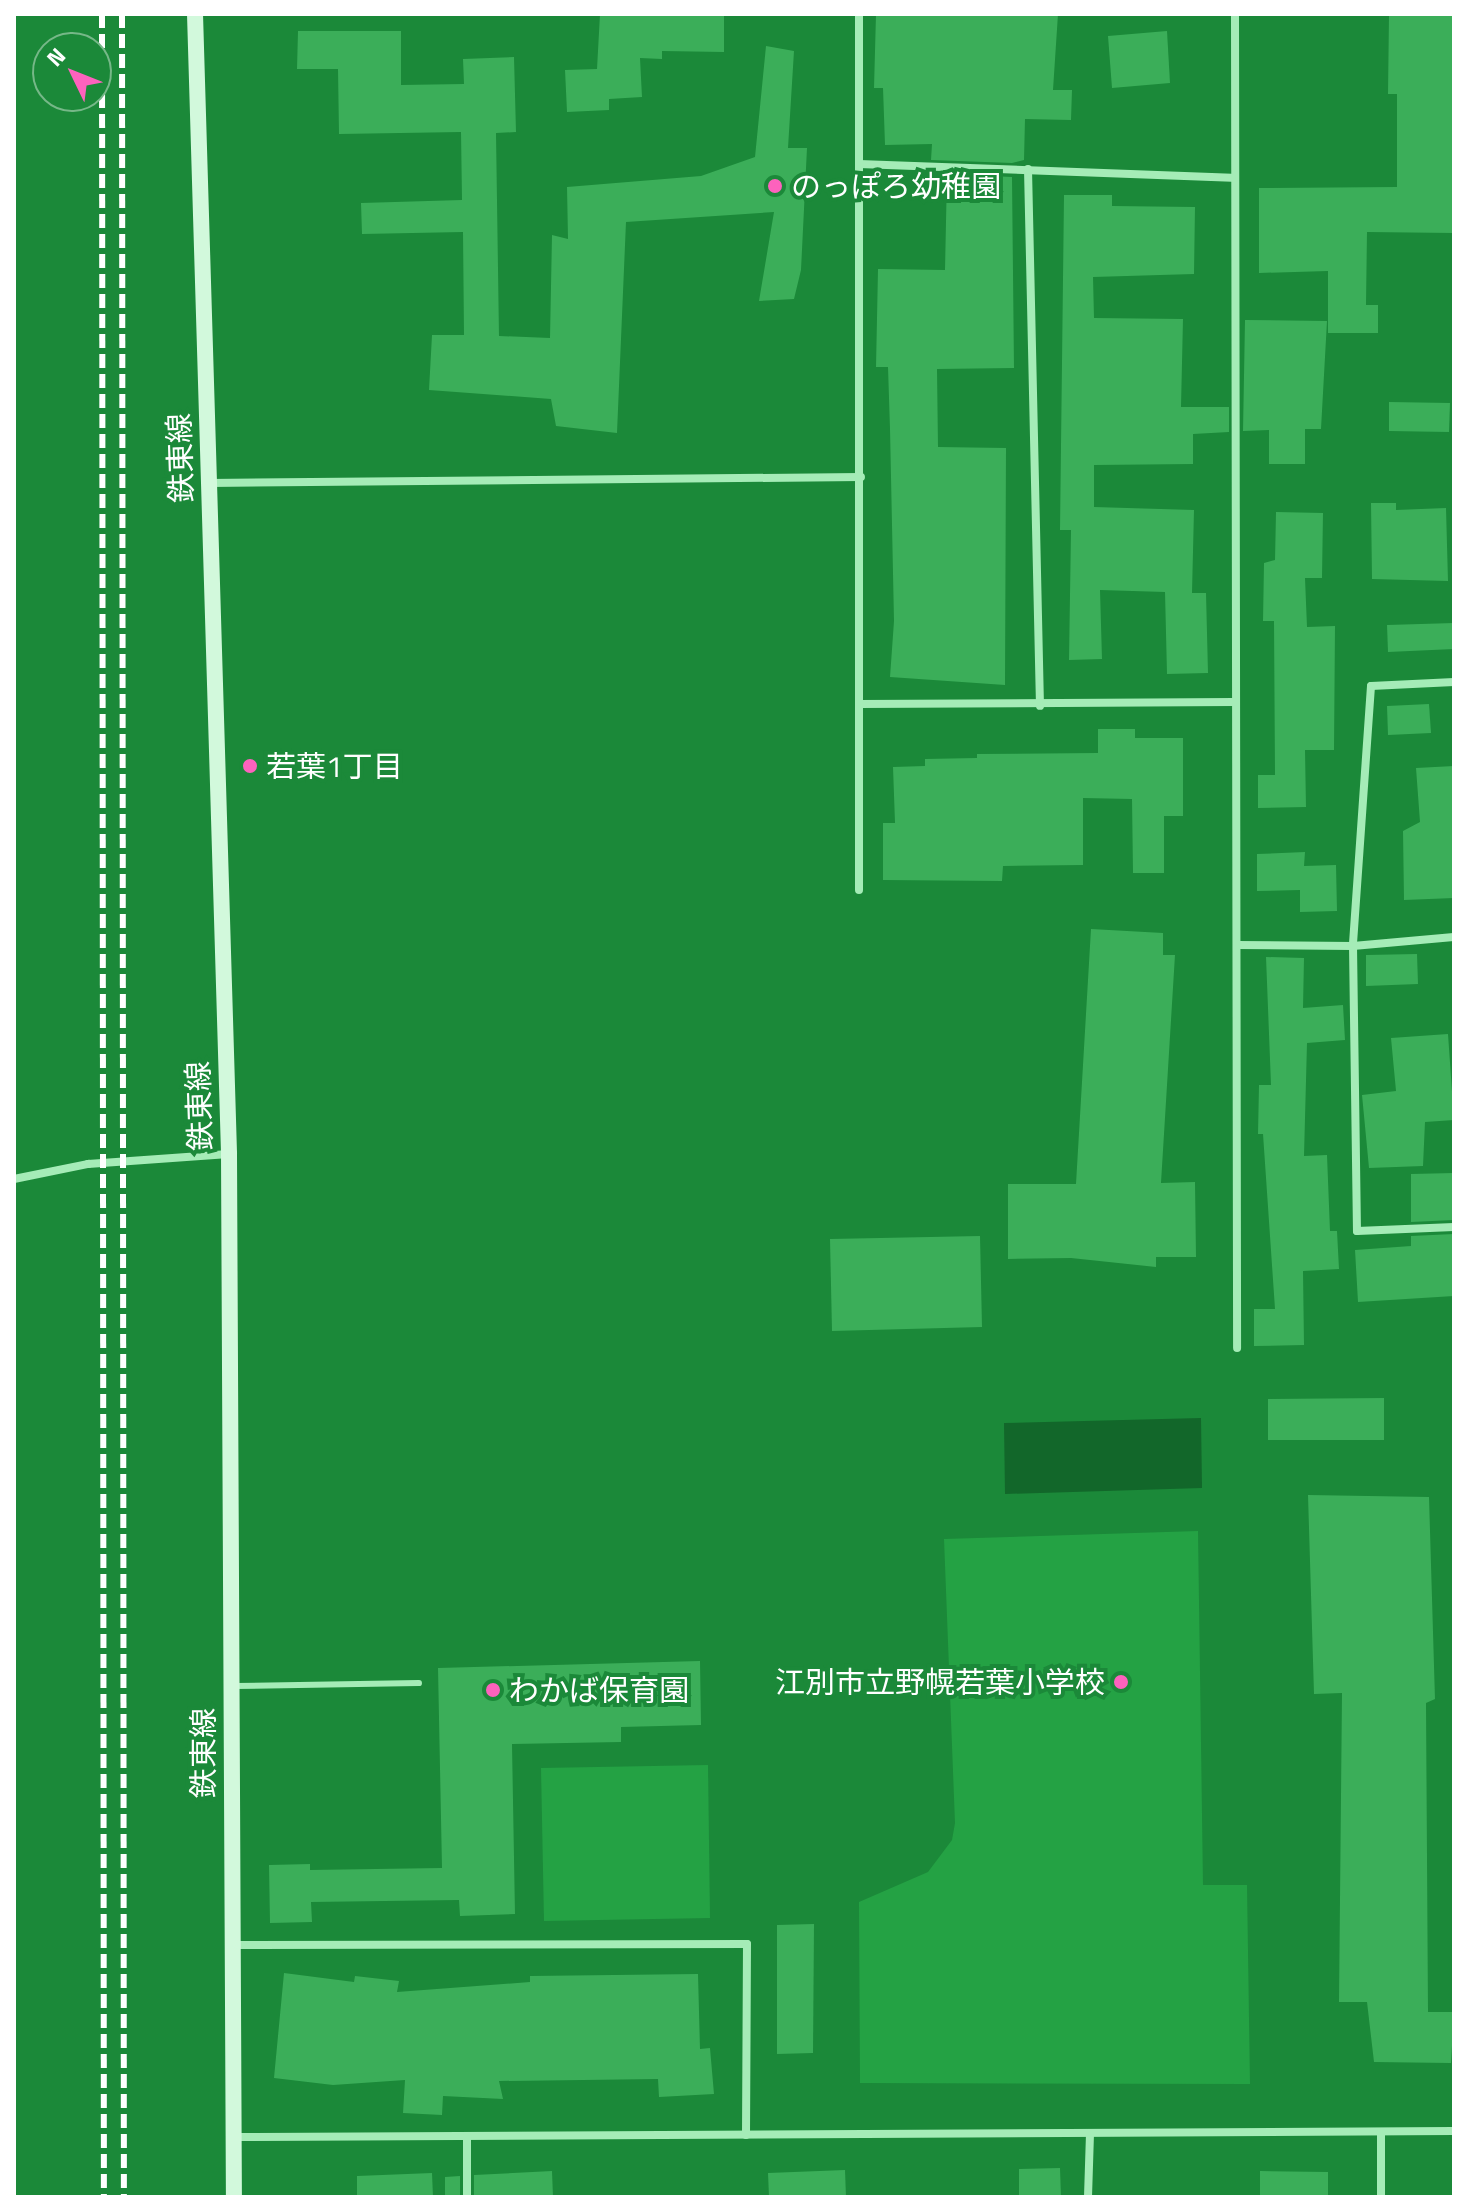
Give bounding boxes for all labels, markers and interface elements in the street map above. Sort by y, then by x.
north arrow [32,32,112,112]
text: N [38,40,74,74]
place label: のっぽろ幼稚園 [791,168,1001,204]
marker: のっぽろ幼稚園 [766,177,784,195]
street label: 鉄東線 [160,412,200,504]
place label: 若葉1丁目 [266,748,403,784]
marker: 若葉1丁目 [241,757,259,775]
street label: 鉄東線 [179,1060,219,1152]
place label: 江別市立野幌若葉小学校 [775,1664,1105,1700]
place label: わかば保育園 [509,1672,689,1708]
marker: 江別市立野幌若葉小学校 [1112,1673,1130,1691]
marker: わかば保育園 [484,1681,502,1699]
street label: 鉄東線 [185,1708,221,1798]

